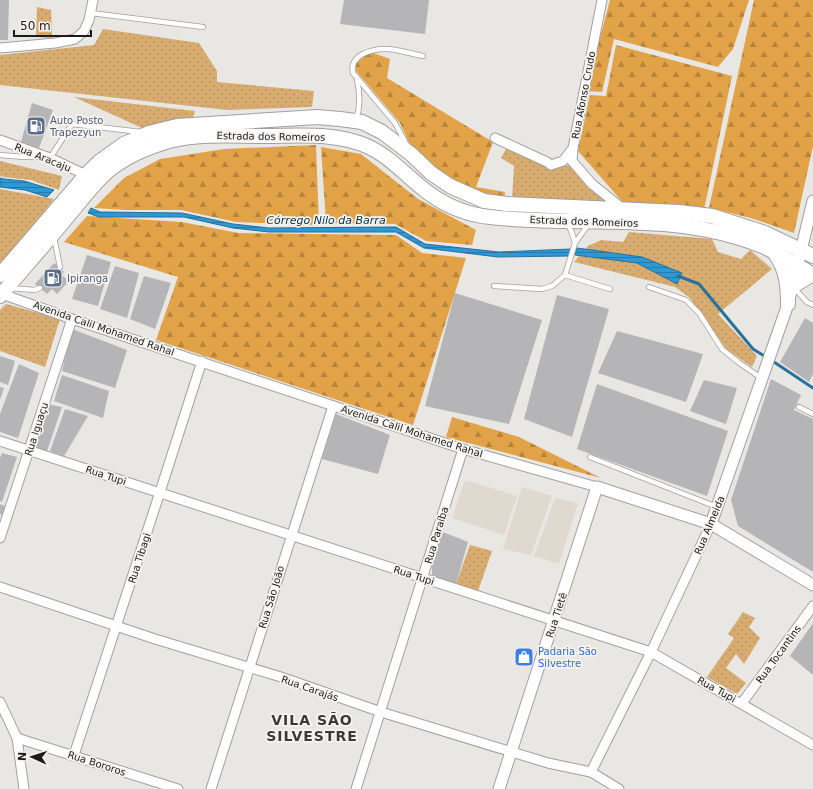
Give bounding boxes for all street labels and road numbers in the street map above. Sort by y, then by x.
street label: Rua Afonso Crudo [570,50,597,140]
street label: Estrada dos Romeiros [217,130,325,143]
street label: Rua Aracaju [13,141,73,174]
street label: Estrada dos Romeiros [529,214,639,229]
street label: Avenida Calil Mohamed Rahal [32,299,176,358]
street label: Rua Iguaçu [23,401,50,457]
street label: Avenida Calil Mohamed Rahal [340,403,484,460]
street label: Rua Tupi [84,464,128,487]
street label: Rua Almeida [692,494,727,556]
street label: Rua Paraíba [423,505,450,565]
street label: Rua Tibagi [126,532,153,585]
street label: Rua São João [257,564,286,630]
street label: Rua Tupi [392,564,436,587]
street label: Rua Tietê [544,591,569,639]
street label: Rua Tocantins [754,623,803,685]
street label: Rua Carajás [280,674,340,703]
street label: Rua Tupi [696,674,738,704]
street label: Rua Bororos [66,749,127,778]

